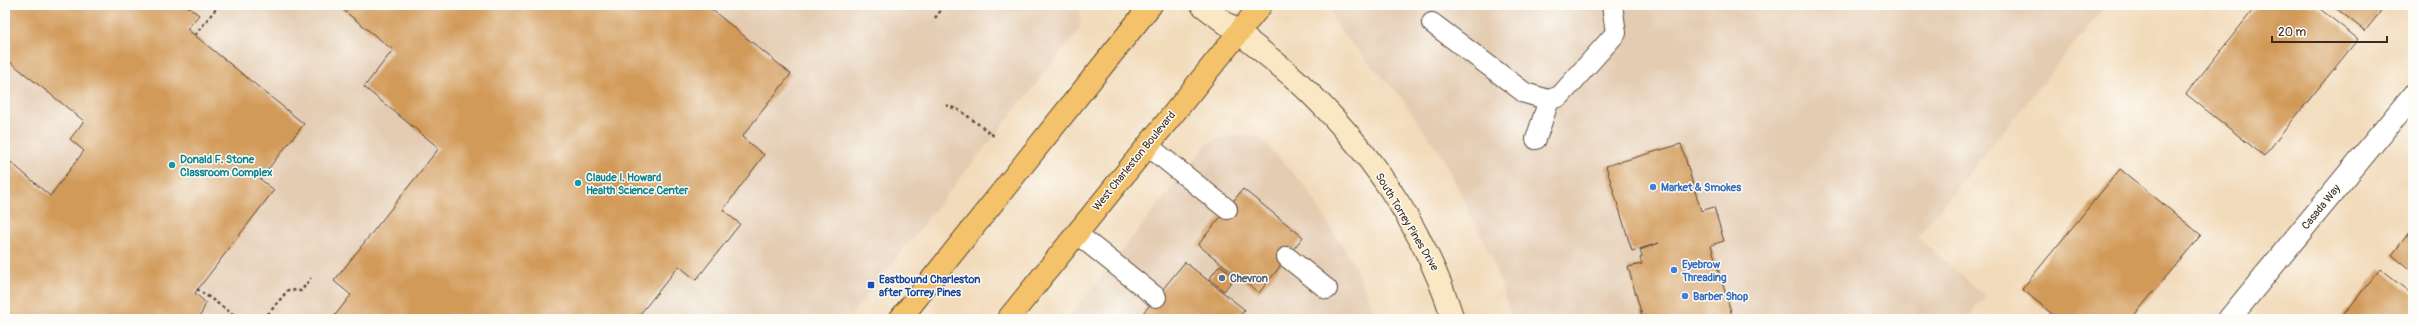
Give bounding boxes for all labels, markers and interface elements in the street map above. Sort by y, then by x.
scale bar [2272,18,2387,44]
text: 20 m [2278,25,2307,40]
street label: West Charleston Boulevard [1090,109,1178,213]
place label: Donald F. Stone Classroom Complex [180,153,273,179]
marker: Donald F. Stone Classroom Complex [167,160,177,170]
place label: Claude I. Howard Health Science Center [586,171,689,197]
street label: South Torrey Pines Drive [1373,171,1442,274]
marker: Claude I. Howard Health Science Center [573,178,583,188]
place label: Market & Smokes [1661,181,1741,194]
marker: Market & Smokes [1648,182,1658,192]
street label: Casada Way [2299,182,2343,232]
place label: Eyebrow Threading [1681,258,1727,284]
marker: Eyebrow Threading [1669,265,1679,275]
place label: Chevron [1230,272,1268,285]
place label: Eastbound Charleston after Torrey Pines [879,273,980,299]
marker: Chevron [1217,273,1227,283]
marker: Eastbound Charleston after Torrey Pines [866,280,876,290]
place label: Barber Shop [1693,290,1748,303]
marker: Barber Shop [1680,291,1690,301]

